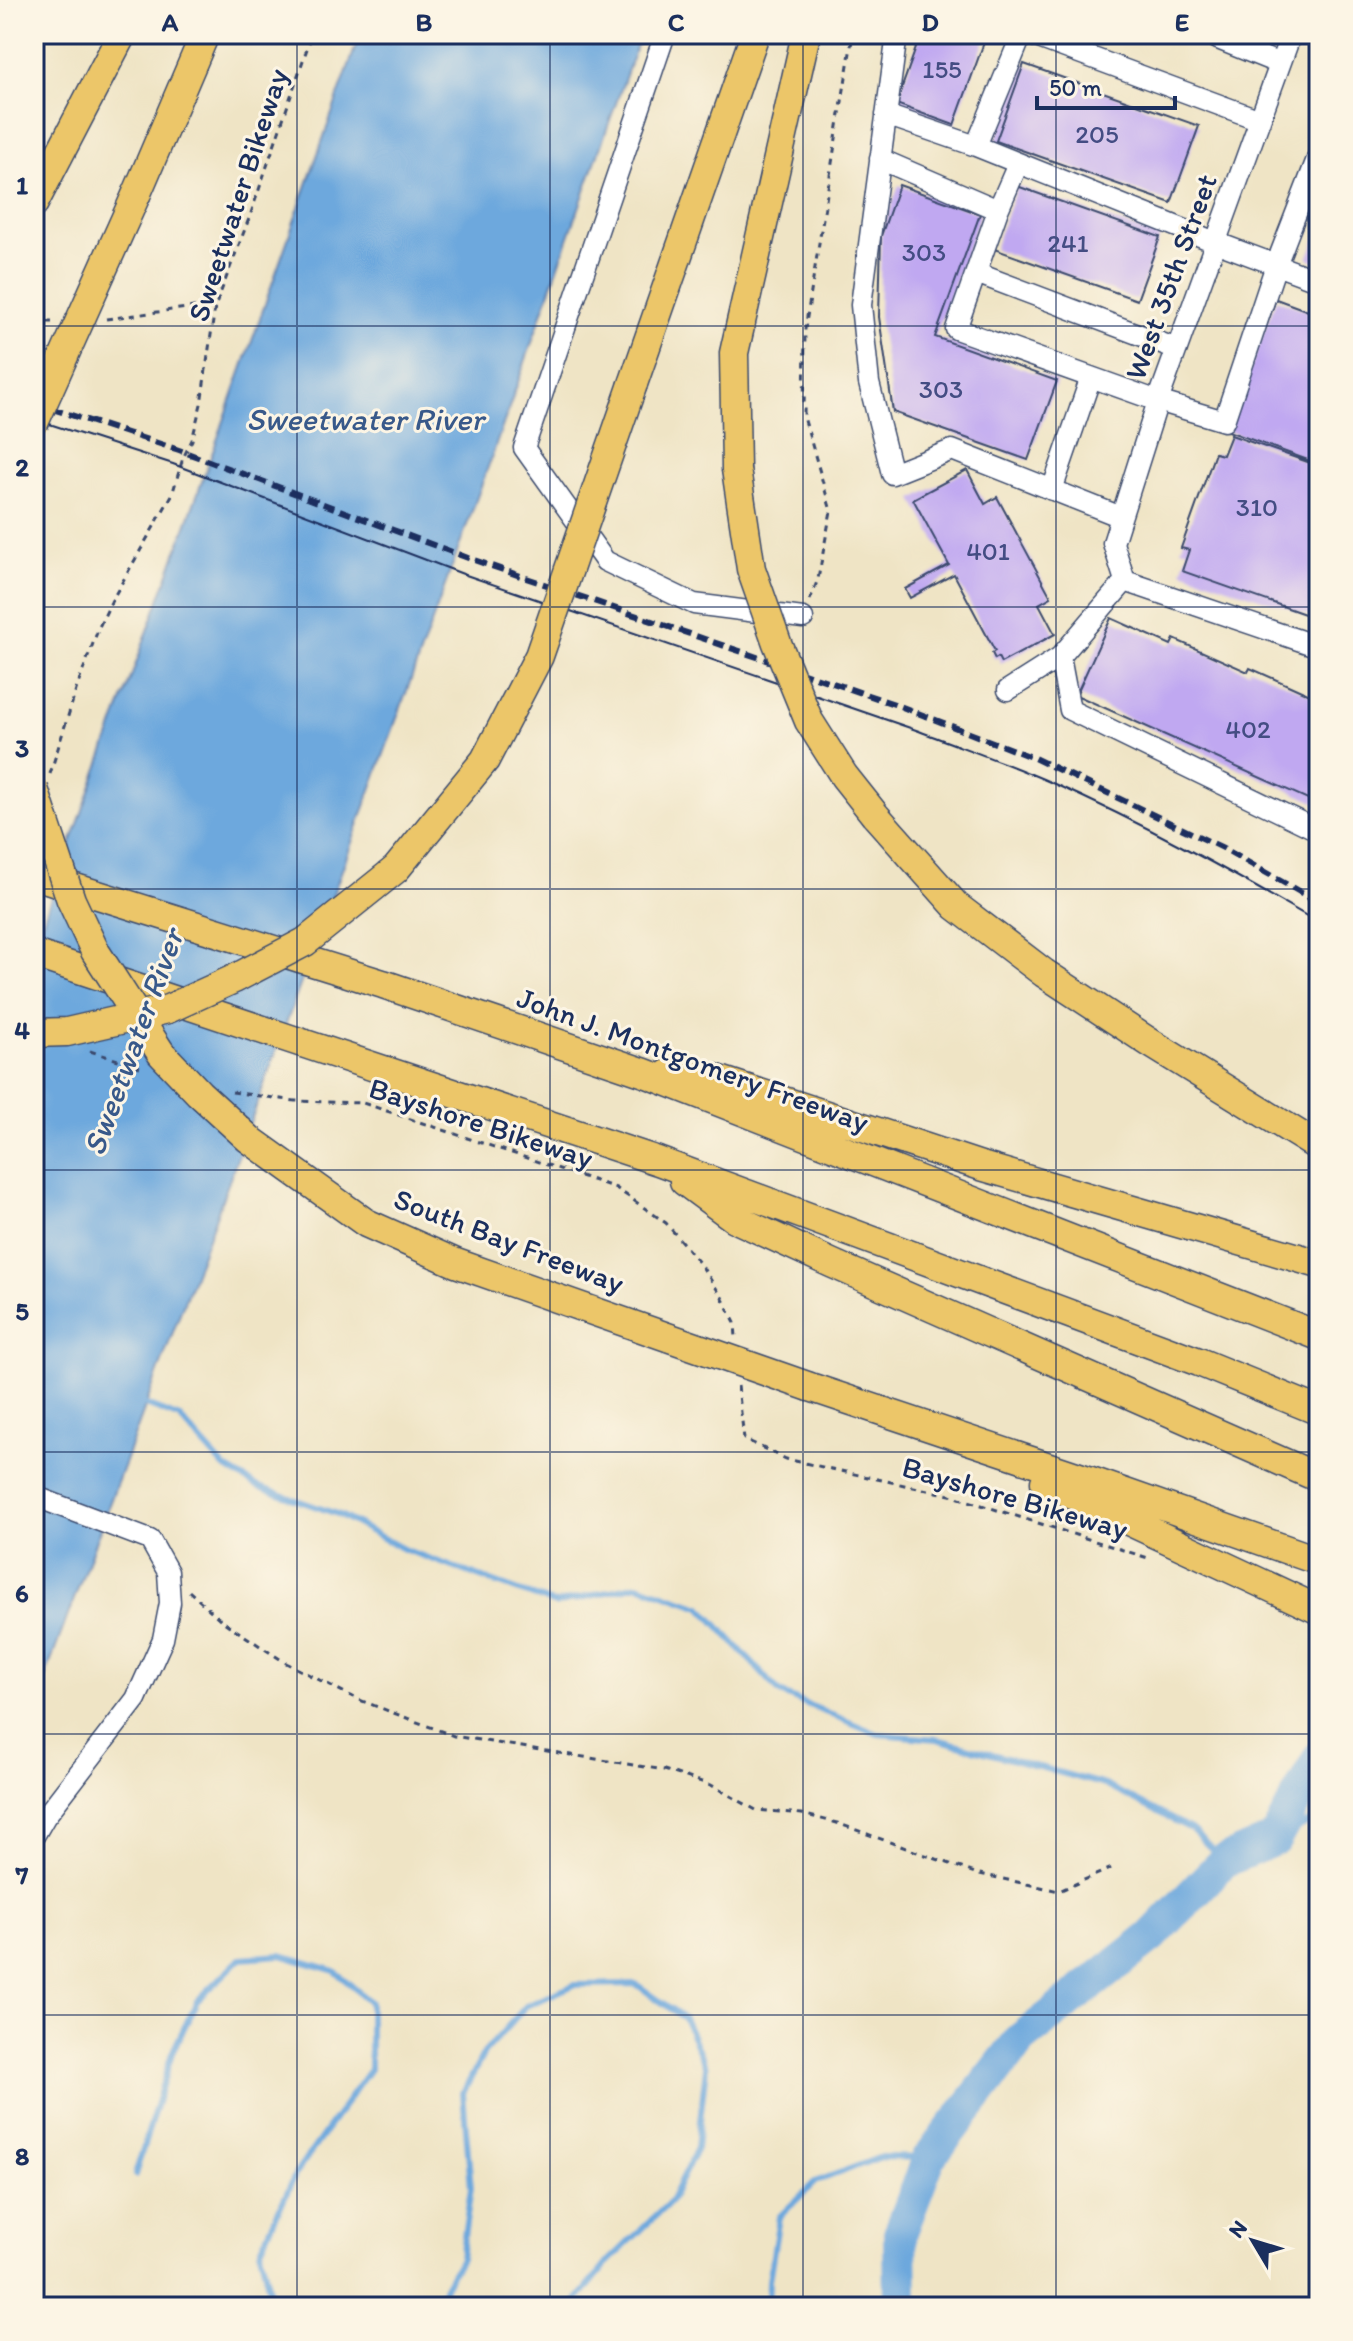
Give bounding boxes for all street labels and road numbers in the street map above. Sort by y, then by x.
street label: Sweetwater Bikeway [179,64,296,326]
street label: West 35th Street [1116,169,1225,385]
street label: John J. Montgomery Freeway [512,979,874,1140]
street label: Bayshore Bikeway [365,1069,598,1176]
street label: South Bay Freeway [389,1180,629,1301]
street label: Bayshore Bikeway [898,1448,1132,1547]

